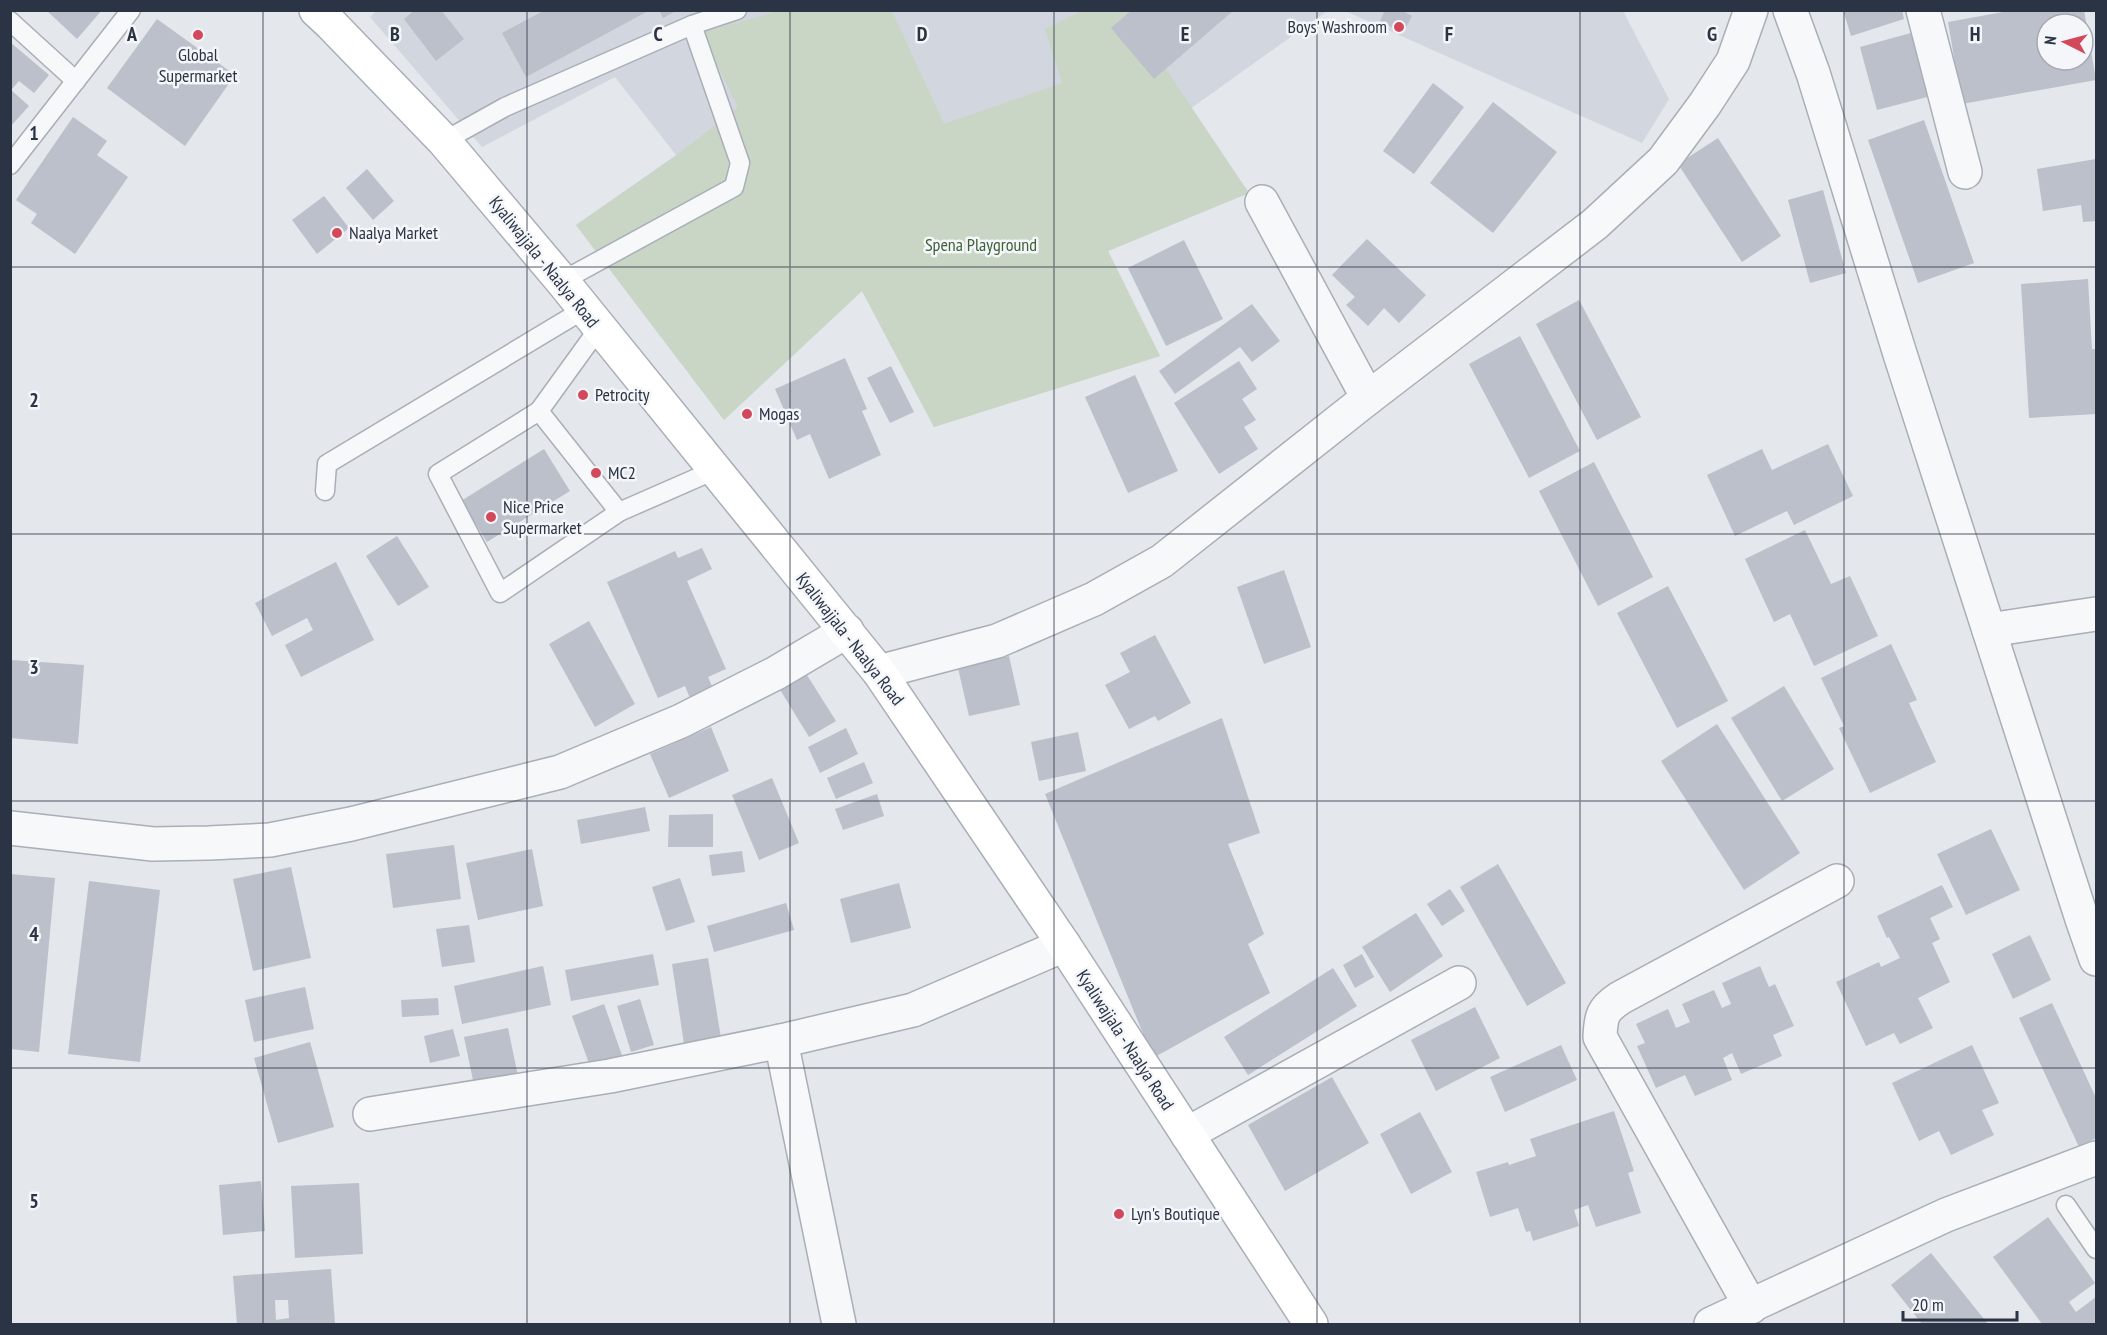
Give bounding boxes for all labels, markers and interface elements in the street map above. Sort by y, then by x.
north arrow [2035,12,2095,72]
place label: Boys' Washroom [1288,15,1387,38]
marker: Boys' Washroom [1392,20,1406,34]
text: A [126,21,138,47]
text: B [390,21,400,47]
text: C [653,21,663,47]
text: D [917,21,928,47]
text: E [1181,21,1189,47]
text: F [1445,21,1453,47]
text: G [1707,21,1717,47]
text: H [1970,21,1980,47]
marker: Global Supermarket [191,28,205,42]
text: N [2040,35,2060,46]
place label: Global Supermarket [159,43,237,87]
text: 1 [29,120,39,146]
street label: Kyaliwajjala - Naalya Road [484,191,604,332]
place label: Naalya Market [349,221,438,244]
marker: Naalya Market [330,226,344,240]
park label: Spena Playground [925,233,1037,256]
place label: Petrocity [595,383,650,406]
text: 2 [29,387,39,413]
marker: Petrocity [576,388,590,402]
place label: Mogas [759,402,799,425]
marker: Mogas [740,407,754,421]
place label: MC2 [608,461,636,484]
marker: MC2 [589,466,603,480]
place label: Nice Price Supermarket [503,495,582,539]
marker: Nice Price Supermarket [484,510,498,524]
street label: Kyaliwajjala - Naalya Road [791,568,910,710]
text: 3 [29,654,39,680]
text: 4 [29,921,39,947]
street label: Kyaliwajjala - Naalya Road [1071,965,1179,1114]
text: 5 [29,1188,39,1214]
place label: Lyn's Boutique [1131,1202,1220,1225]
marker: Lyn's Boutique [1112,1207,1126,1221]
scale bar [1903,1284,2017,1322]
text: 20 m [1912,1293,1944,1316]

